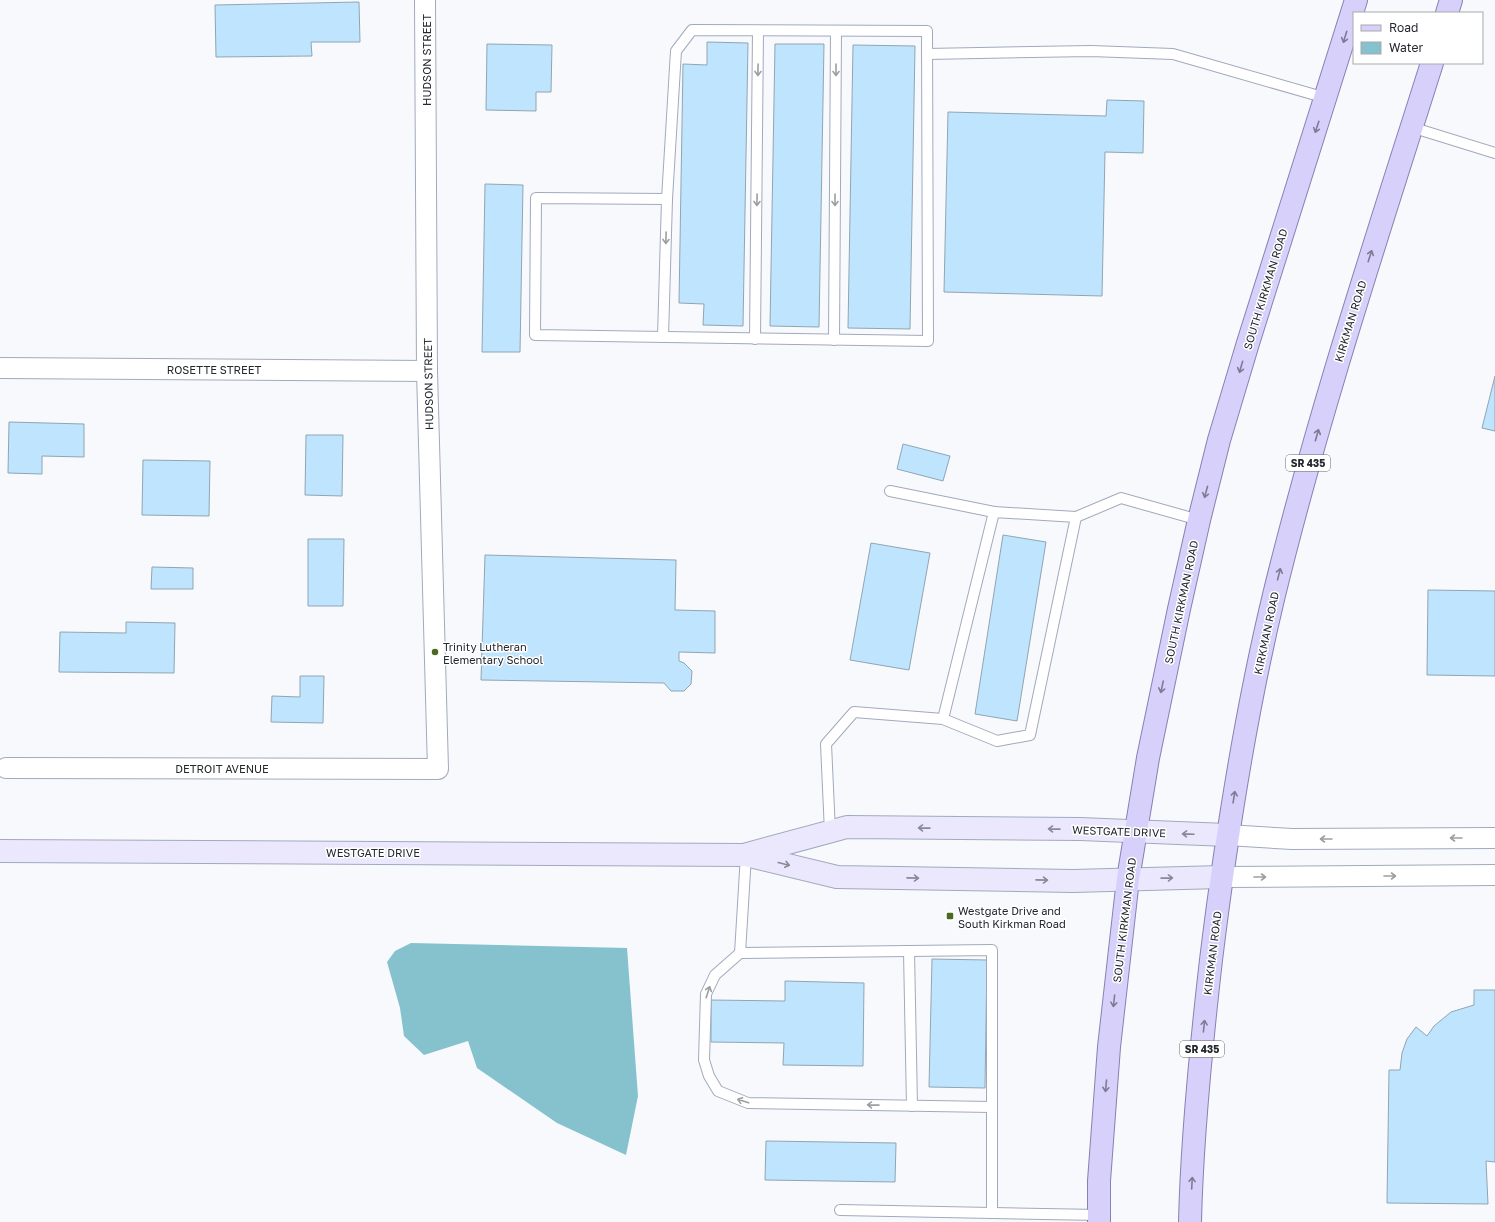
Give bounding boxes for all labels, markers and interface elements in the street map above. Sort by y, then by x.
legend [1353,12,1483,64]
street label: HUDSON STREET [420,14,433,106]
text: Road [1389,20,1418,35]
one-way arrow [1341,31,1348,44]
text: Water [1389,40,1423,55]
one-way arrow [754,63,762,76]
one-way arrow [832,63,840,76]
one-way arrow [1312,120,1320,132]
one-way arrow [753,193,761,206]
one-way arrow [831,193,839,206]
street label: SOUTH KIRKMAN ROAD [1240,227,1290,351]
one-way arrow [662,231,669,244]
one-way arrow [1367,250,1374,263]
street label: KIRKMAN ROAD [1331,278,1369,363]
street label: HUDSON STREET [421,338,435,430]
one-way arrow [1237,360,1244,373]
street label: ROSETTE STREET [167,363,261,376]
one-way arrow [1313,428,1321,441]
road number: SR 435 [1286,455,1330,471]
one-way arrow [1202,485,1209,498]
street label: SOUTH KIRKMAN ROAD [1162,539,1200,665]
one-way arrow [1276,567,1284,580]
street label: KIRKMAN ROAD [1251,590,1281,676]
place label: Trinity Lutheran Elementary School [443,640,543,666]
marker: Trinity Lutheran Elementary School [430,647,440,657]
one-way arrow [1158,681,1166,694]
street label: DETROIT AVENUE [175,762,269,775]
one-way arrow [1230,791,1238,804]
street label: WESTGATE DRIVE [1072,823,1166,839]
one-way arrow [918,824,931,832]
one-way arrow [1048,825,1061,833]
one-way arrow [1182,830,1195,838]
one-way arrow [1450,834,1463,842]
one-way arrow [1320,835,1333,843]
street label: WESTGATE DRIVE [326,846,420,859]
street label: SOUTH KIRKMAN ROAD [1110,857,1138,983]
one-way arrow [777,861,790,868]
one-way arrow [1383,872,1396,880]
one-way arrow [1253,873,1266,881]
one-way arrow [906,874,919,882]
one-way arrow [1160,874,1173,882]
one-way arrow [1035,876,1048,884]
place label: Westgate Drive and South Kirkman Road [958,904,1066,930]
street label: KIRKMAN ROAD [1200,910,1224,996]
marker: Westgate Drive and South Kirkman Road [945,911,955,921]
one-way arrow [705,985,712,998]
one-way arrow [1110,994,1118,1007]
one-way arrow [1201,1020,1208,1033]
road number: SR 435 [1180,1041,1224,1057]
one-way arrow [1103,1079,1110,1092]
one-way arrow [737,1096,749,1104]
one-way arrow [867,1101,880,1109]
one-way arrow [1188,1177,1195,1190]

